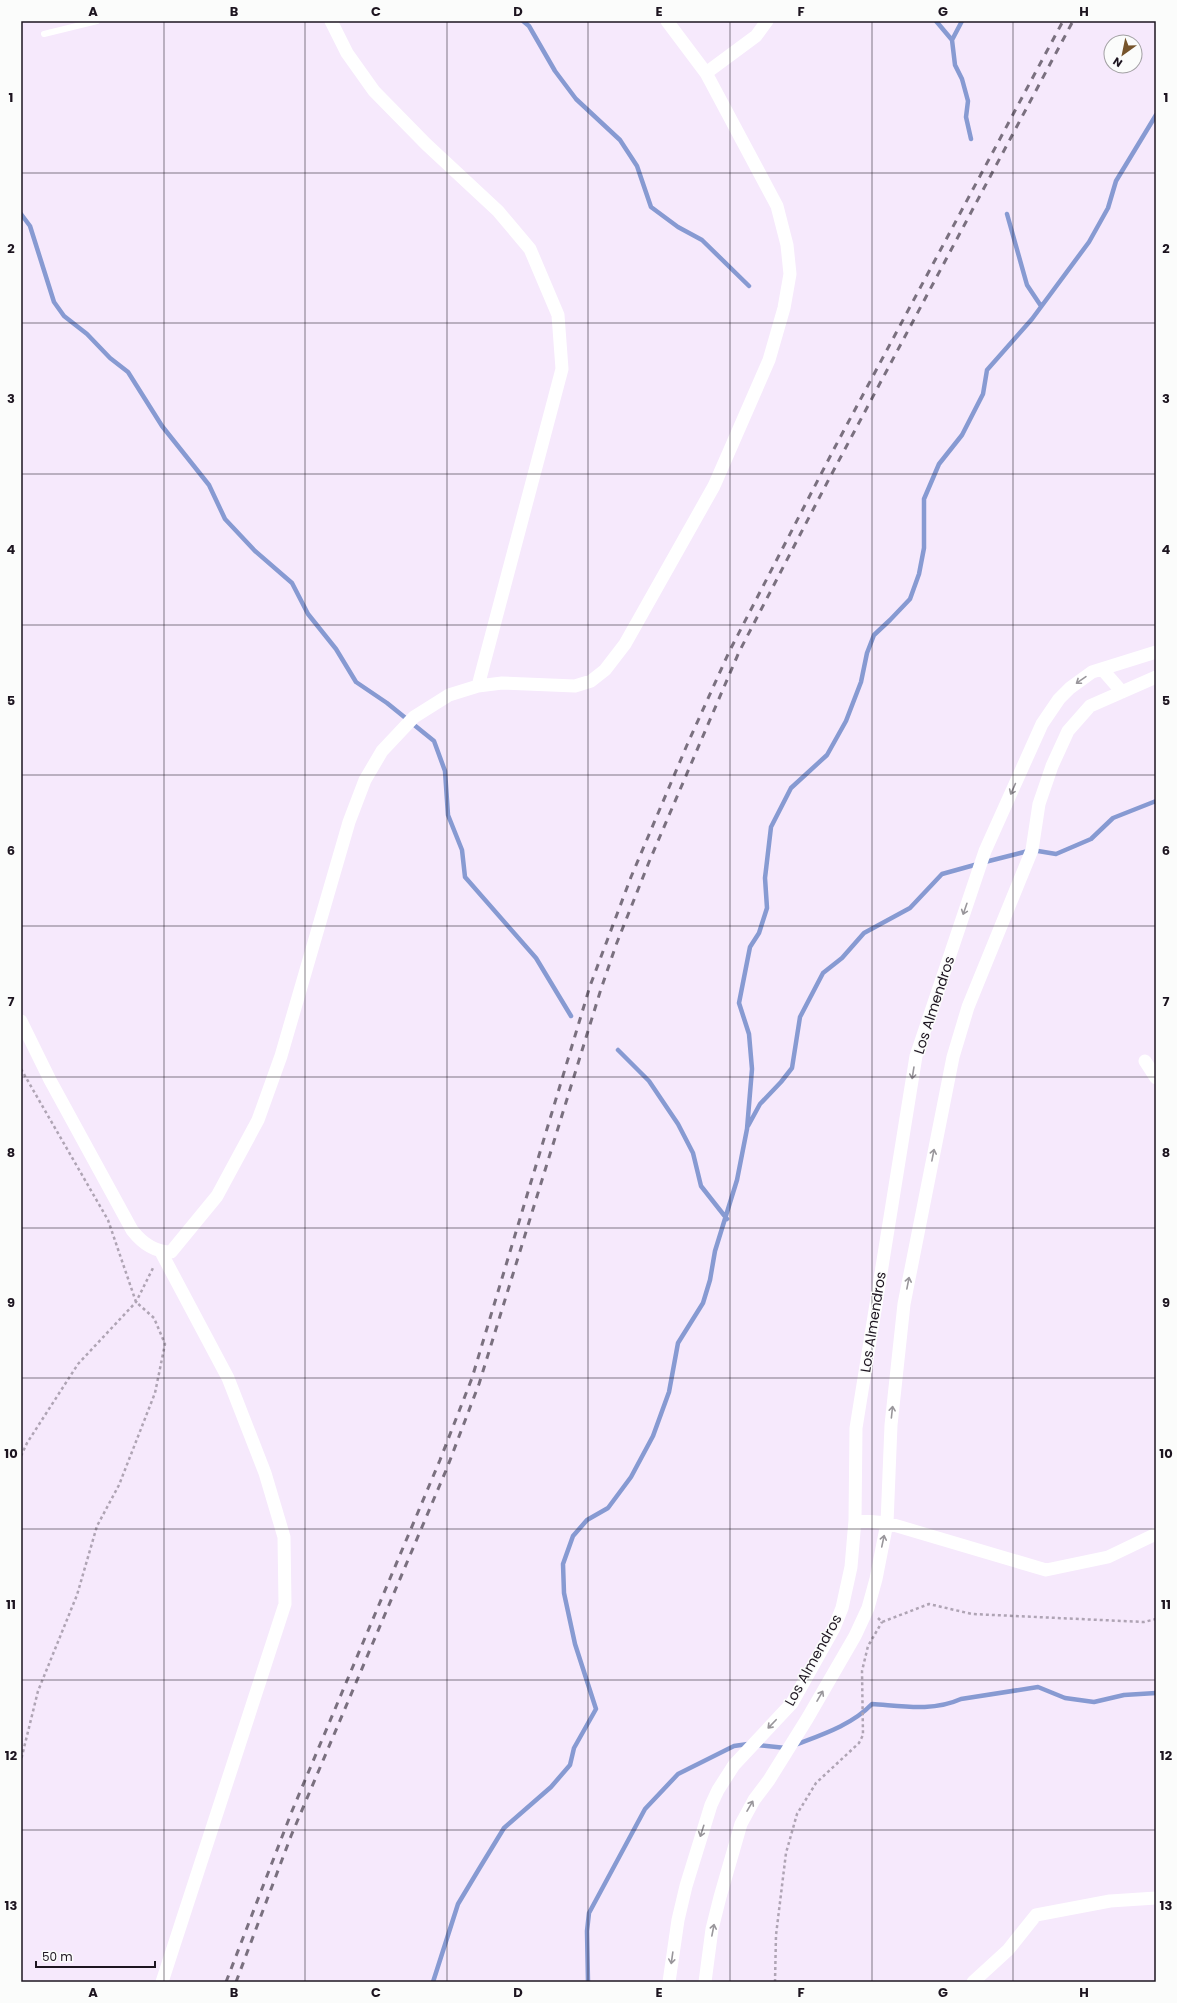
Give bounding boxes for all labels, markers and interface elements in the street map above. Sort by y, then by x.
text: A [88,2,98,21]
text: B [230,2,239,21]
text: C [371,2,381,21]
text: D [513,2,523,21]
text: E [655,2,663,21]
text: F [797,2,805,21]
text: G [938,2,948,21]
text: H [1079,2,1089,21]
north arrow [1103,34,1143,74]
text: N [1110,53,1125,71]
text: 1 [9,88,13,107]
text: 1 [1164,88,1168,107]
text: 2 [7,239,15,258]
text: 2 [1162,239,1170,258]
text: 3 [7,389,15,408]
text: 3 [1162,389,1170,408]
text: 4 [7,540,16,559]
text: 4 [1162,540,1171,559]
one-way arrow [1075,676,1086,684]
text: 5 [7,691,15,710]
text: 5 [1162,691,1170,710]
one-way arrow [1009,782,1016,794]
text: 6 [7,841,15,860]
text: 6 [1162,841,1170,860]
one-way arrow [961,903,968,916]
street label: Los Almendros [909,953,959,1057]
text: 7 [8,992,15,1011]
text: 7 [1163,992,1170,1011]
one-way arrow [909,1066,917,1079]
text: 8 [7,1143,15,1162]
text: 8 [1162,1143,1170,1162]
one-way arrow [930,1149,938,1162]
street label: Los Almendros [855,1270,891,1374]
one-way arrow [905,1277,913,1290]
text: 9 [7,1293,15,1312]
text: 9 [1162,1293,1170,1312]
one-way arrow [888,1406,896,1419]
text: 10 [4,1444,18,1463]
text: 10 [1159,1444,1173,1463]
one-way arrow [880,1535,888,1548]
text: 11 [6,1595,16,1614]
text: 11 [1161,1595,1171,1614]
street label: Los Almendros [780,1611,846,1709]
one-way arrow [817,1690,825,1702]
one-way arrow [767,1719,777,1729]
text: 12 [5,1746,18,1765]
text: 12 [1160,1746,1173,1765]
one-way arrow [747,1800,755,1812]
one-way arrow [698,1824,705,1837]
text: 13 [5,1896,18,1915]
text: 13 [1160,1896,1173,1915]
one-way arrow [709,1923,717,1936]
scale bar [36,1943,155,1969]
text: 50 m [42,1948,73,1965]
one-way arrow [668,1951,676,1964]
text: A [88,1983,98,2002]
text: B [230,1983,239,2002]
text: C [371,1983,381,2002]
text: D [513,1983,523,2002]
text: E [655,1983,663,2002]
text: F [797,1983,805,2002]
text: G [938,1983,948,2002]
text: H [1079,1983,1089,2002]

